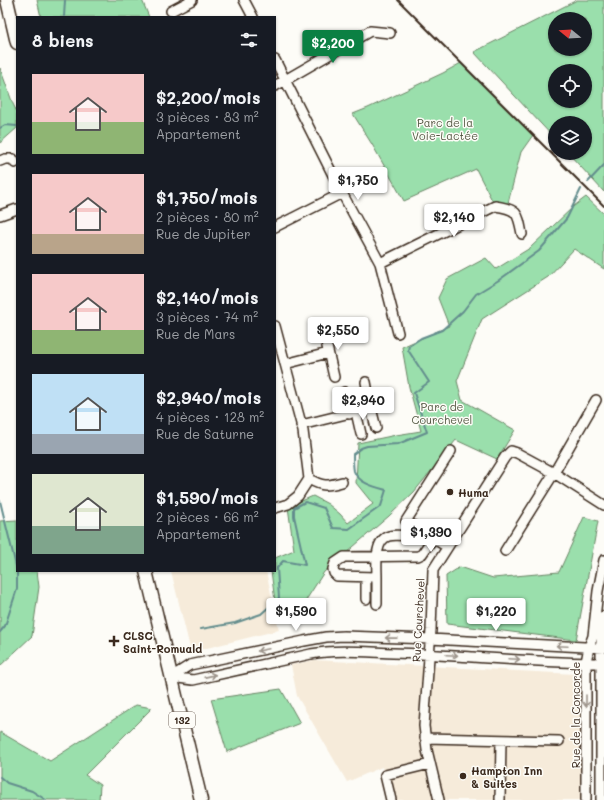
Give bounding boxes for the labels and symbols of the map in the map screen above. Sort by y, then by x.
north arrow [548,12,592,56]
pin: $2,200 [300,30,366,64]
park label: Parc de la Voie-Lactée [412,115,478,143]
pin: $1,750 [325,167,391,201]
pin: $2,140 [421,204,487,238]
pin: $2,550 [305,317,371,351]
pin: $2,940 [330,387,396,421]
park label: Parc de Courchevel [412,399,472,427]
place label: Huma [458,485,489,500]
marker: Huma [445,487,455,497]
pin: $1,390 [398,519,464,553]
street label: Rue Courchevel [408,578,428,662]
pin: $1,590 [263,598,329,632]
pin: $1,220 [463,598,529,632]
place label: CLSC Saint-Romuald [123,628,202,656]
one-way arrow [385,634,398,641]
marker: CLSC Saint-Romuald [108,635,120,647]
one-way arrow [556,642,569,649]
one-way arrow [257,647,270,655]
one-way arrow [445,652,458,659]
one-way arrow [507,655,520,662]
street label: Rue de la Concorde [568,662,583,768]
one-way arrow [203,672,216,680]
one-way arrow [582,694,590,707]
road number: 132 [169,712,195,728]
place label: Hampton Inn & Suites [471,763,542,791]
marker: Hampton Inn & Suites [458,771,468,781]

